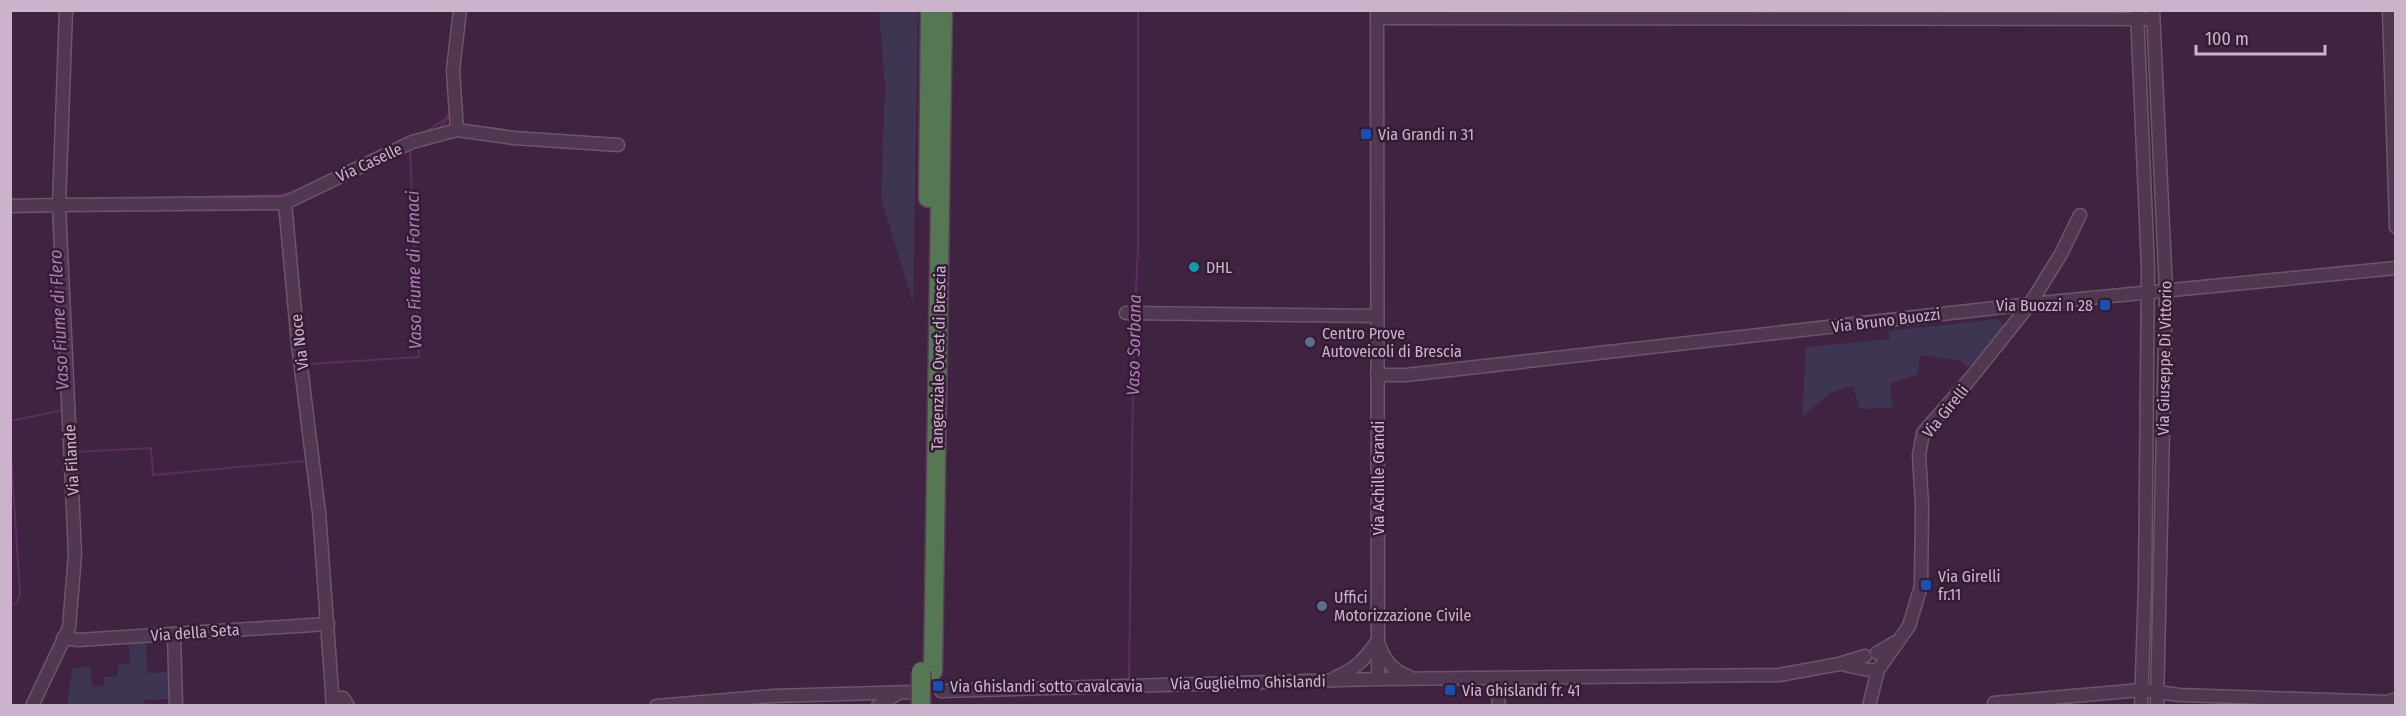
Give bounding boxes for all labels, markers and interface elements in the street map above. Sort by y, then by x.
scale bar [2196,18,2325,56]
text: 100 m [2205,28,2249,50]
place label: Via Grandi n 31 [1378,125,1474,144]
marker: Via Grandi n 31 [1359,127,1373,141]
street label: Via Caselle [333,139,405,186]
water label: Vaso Fiume di Fornaci [402,190,426,350]
water label: Vaso Fiume di Flero [44,249,74,391]
place label: DHL [1206,258,1232,277]
marker: DHL [1187,260,1201,274]
street label: Tangenziale Ovest di Brescia [927,265,950,451]
street label: Via Giuseppe Di Vittorio [2154,280,2175,436]
water label: Vaso Sorbana [1122,294,1146,396]
place label: Via Buozzi n 28 [1996,296,2093,315]
marker: Via Buozzi n 28 [2098,298,2112,312]
street label: Via Bruno Buozzi [1831,304,1941,337]
street label: Via Noce [287,313,312,371]
place label: Centro Prove Autoveicoli di Brescia [1322,324,1462,361]
marker: Centro Prove Autoveicoli di Brescia [1303,335,1317,349]
street label: Via Girelli [1918,381,1972,442]
street label: Via Achille Grandi [1369,421,1388,535]
street label: Via Filande [60,424,83,496]
place label: Via Girelli fr.11 [1938,567,2001,604]
marker: Via Girelli fr.11 [1919,578,1933,592]
place label: Uffici Motorizzazione Civile [1334,588,1471,625]
marker: Uffici Motorizzazione Civile [1315,599,1329,613]
street label: Via della Seta [150,620,240,645]
street label: Via Guglielmo Ghislandi [1170,672,1326,693]
place label: Via Ghislandi sotto cavalcavia [950,677,1143,696]
marker: Via Ghislandi sotto cavalcavia [931,679,945,693]
place label: Via Ghislandi fr. 41 [1462,681,1581,700]
marker: Via Ghislandi fr. 41 [1443,683,1457,697]

